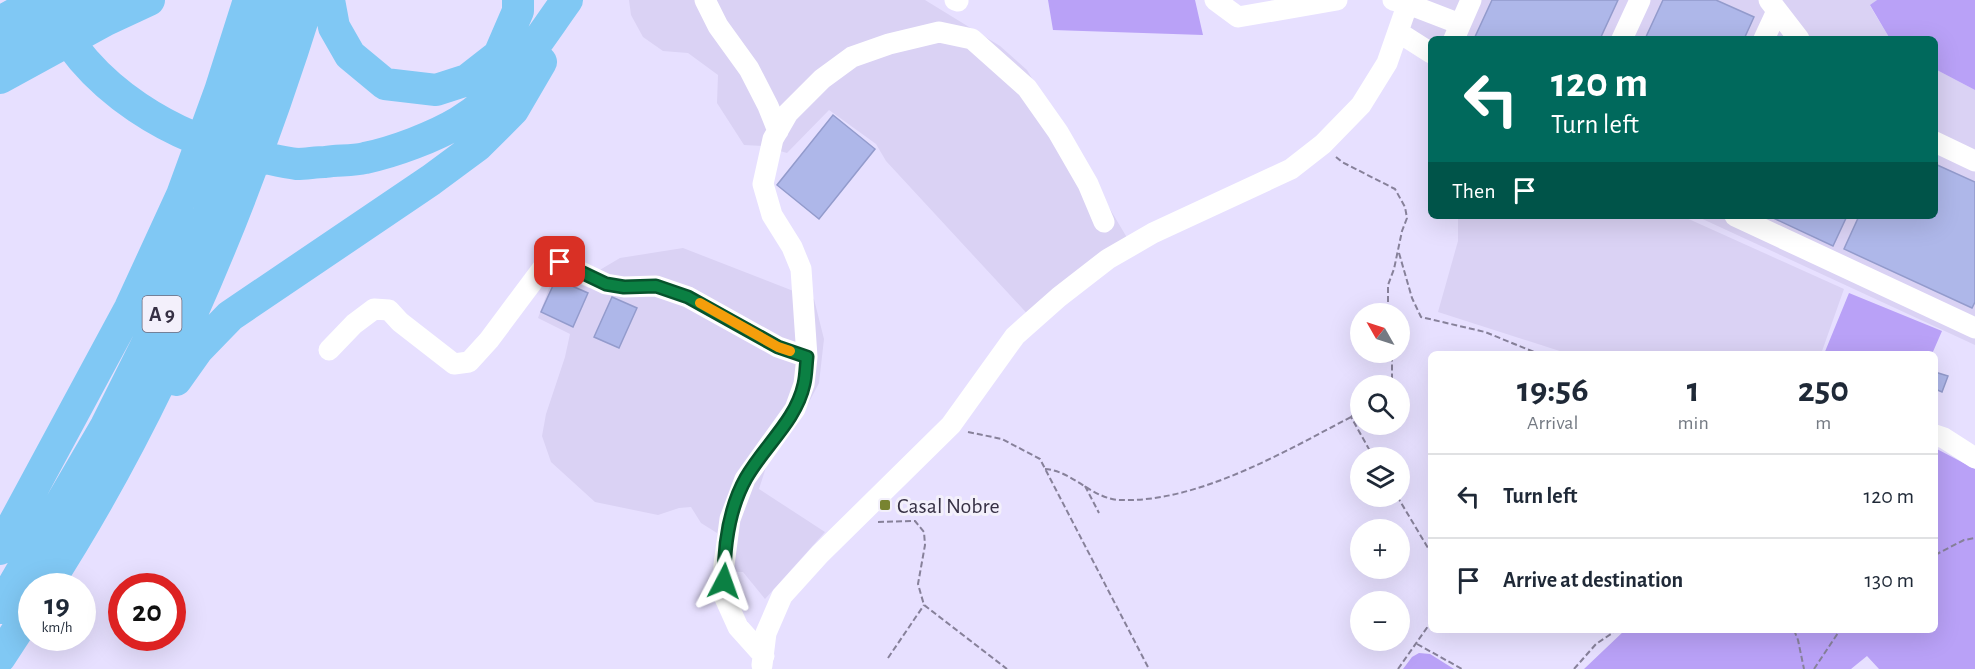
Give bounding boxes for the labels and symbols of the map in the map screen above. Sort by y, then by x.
pin [534,236,585,287]
road number: A 9 [142,296,182,332]
north arrow [1350,303,1410,363]
place label: Casal Nobre [897,495,1000,517]
marker: Casal Nobre [878,498,892,512]
position arrow [692,549,756,613]
speed limit sign: 20 [108,573,186,651]

